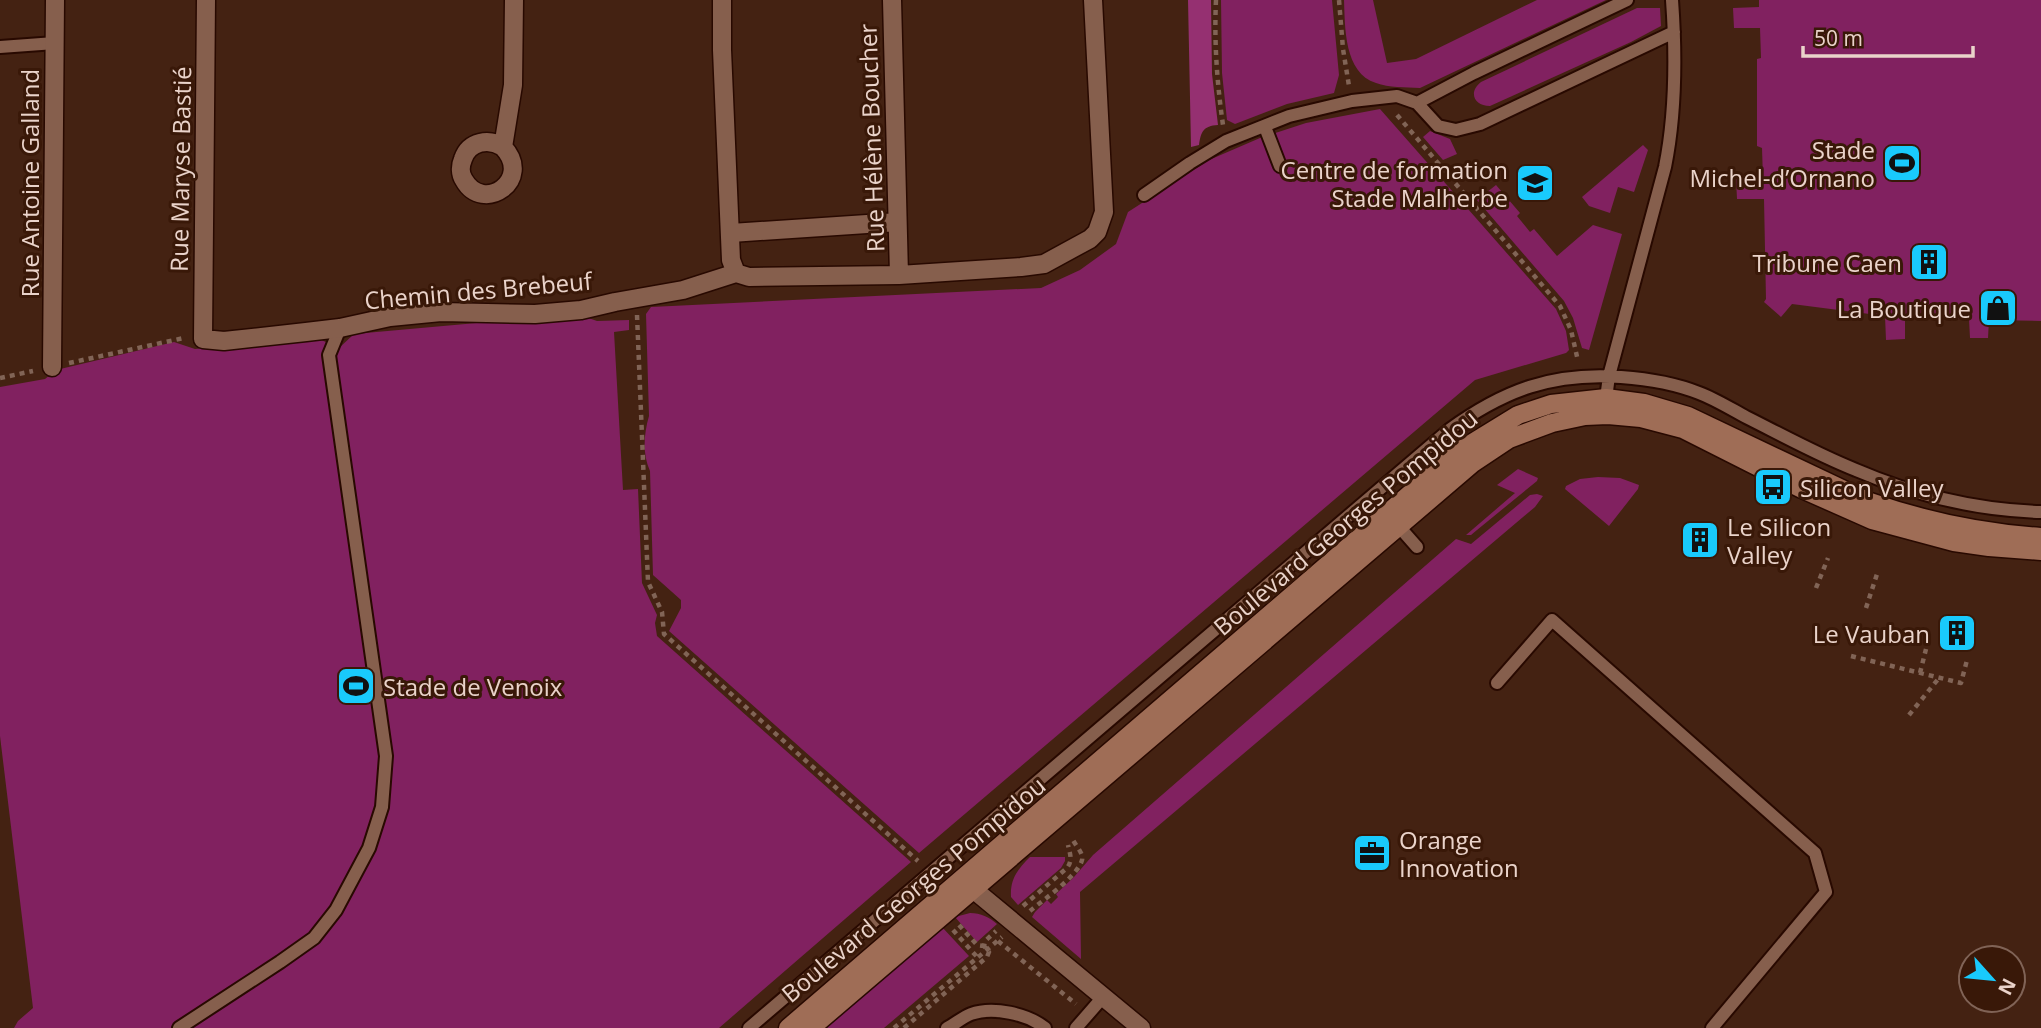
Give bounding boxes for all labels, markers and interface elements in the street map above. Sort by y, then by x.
scale bar [1803,14,1973,58]
street label: Rue Hélène Boucher [851,23,891,253]
text: 50 m [1814,24,1863,52]
street label: Rue Maryse Bastié [162,66,198,272]
street label: Rue Antoine Galland [13,69,46,297]
place label: Stade Michel-d’Ornano [1689,133,1875,194]
sports icon: Stade Michel-d’Ornano [1881,142,1923,184]
place label: Centre de formation Stade Malherbe [1281,153,1508,214]
school or university icon: Centre de formation Stade Malherbe [1514,162,1556,204]
building icon: Tribune Caen [1908,241,1950,283]
place label: Tribune Caen [1752,246,1902,279]
street label: Chemin des Brebeuf [363,263,595,316]
shop icon: La Boutique [1977,287,2019,329]
place label: La Boutique [1837,292,1971,325]
street label: Boulevard Georges Pompidou [1206,402,1484,642]
bus stop icon: Silicon Valley [1752,466,1794,508]
place label: Silicon Valley [1800,471,1944,504]
place label: Le Silicon Valley [1727,510,1831,571]
building icon: Le Silicon Valley [1679,519,1721,561]
building icon: Le Vauban [1936,612,1978,654]
place label: Le Vauban [1813,617,1930,650]
sports icon: Stade de Venoix [335,665,377,707]
place label: Stade de Venoix [383,670,563,703]
street label: Boulevard Georges Pompidou [774,769,1052,1009]
place label: Orange Innovation [1399,823,1519,884]
office icon: Orange Innovation [1351,832,1393,874]
north arrow [1957,944,2027,1014]
text: N [1992,974,2022,1000]

